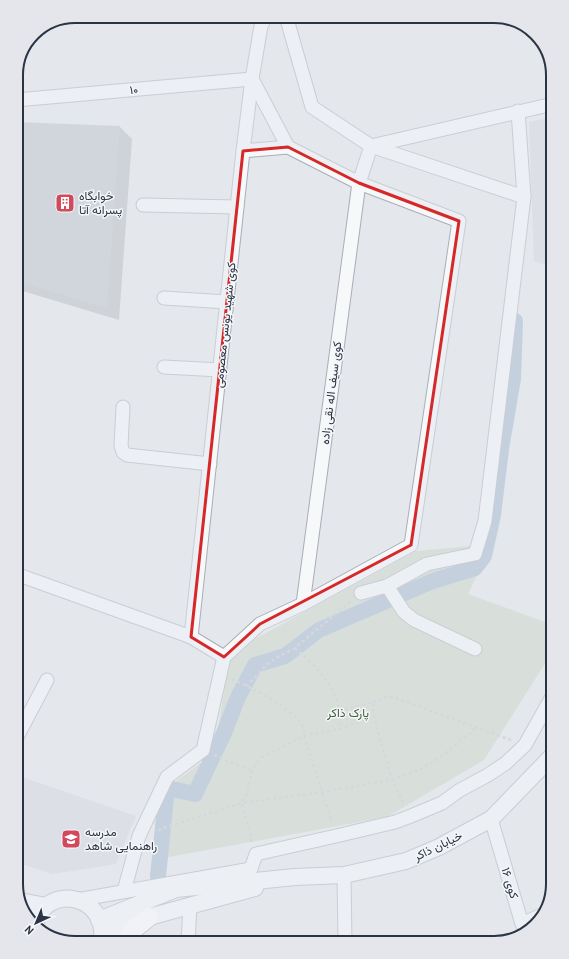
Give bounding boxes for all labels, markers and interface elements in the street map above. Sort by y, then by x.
street label: ۱۰ [129,82,139,97]
place label: خوابگاه پسرانه آتا [79,188,122,218]
building icon: خوابگاه پسرانه آتا [54,192,76,214]
street label: کوی شهید یونس معصومی [210,261,240,389]
street label: کوی سیف اله نقی زاده [317,340,345,446]
park label: پارک ذاکر [326,705,369,721]
place label: مدرسه راهنمایی شاهد [85,824,157,854]
street label: خیابان ذاکر [410,827,465,865]
school or university icon: مدرسه راهنمایی شاهد [60,828,82,850]
street label: کوی ۱۶ [498,866,522,900]
north arrow [16,903,56,943]
text: N [22,923,37,938]

